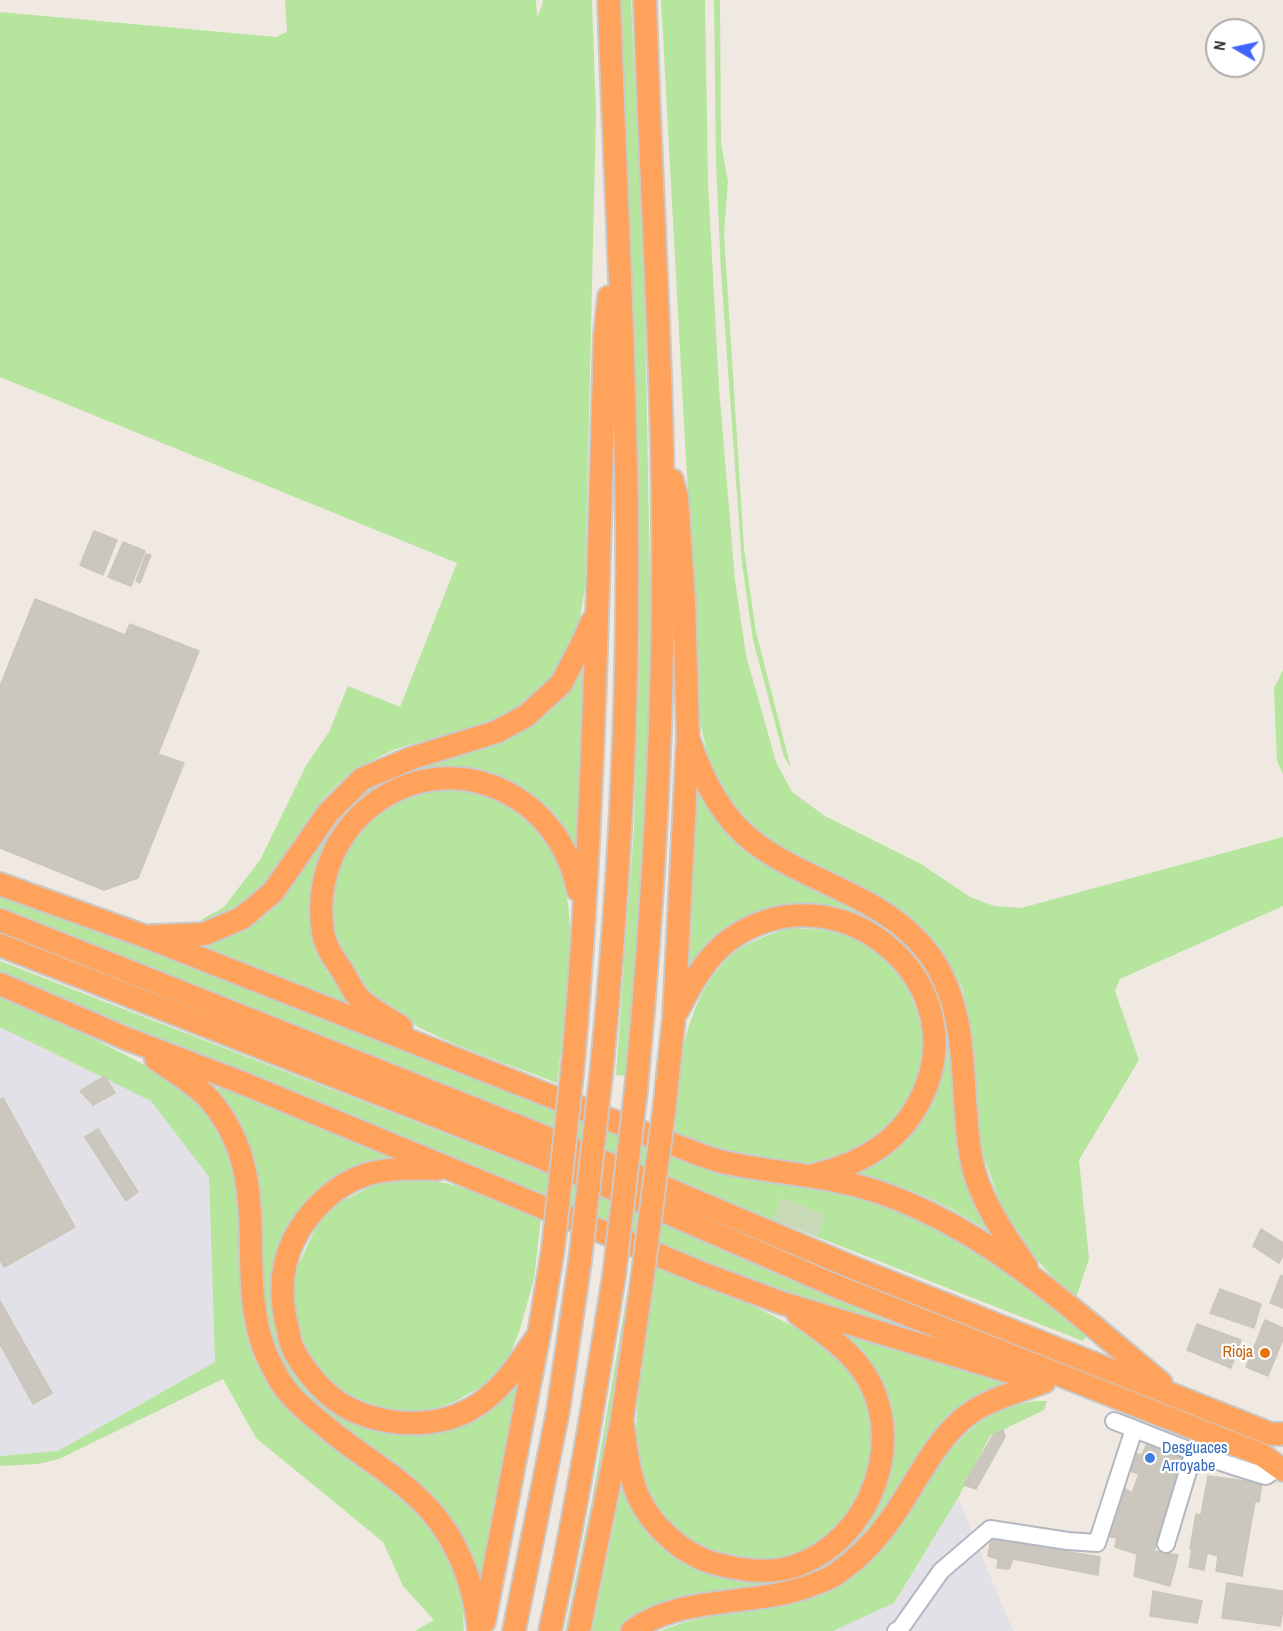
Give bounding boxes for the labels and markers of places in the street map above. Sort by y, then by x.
place label: Rioja [1222,1343,1253,1363]
marker: Rioja [1258,1346,1272,1360]
place label: Desguaces Arroyabe [1162,1439,1228,1477]
marker: Desguaces Arroyabe [1143,1451,1157,1465]

